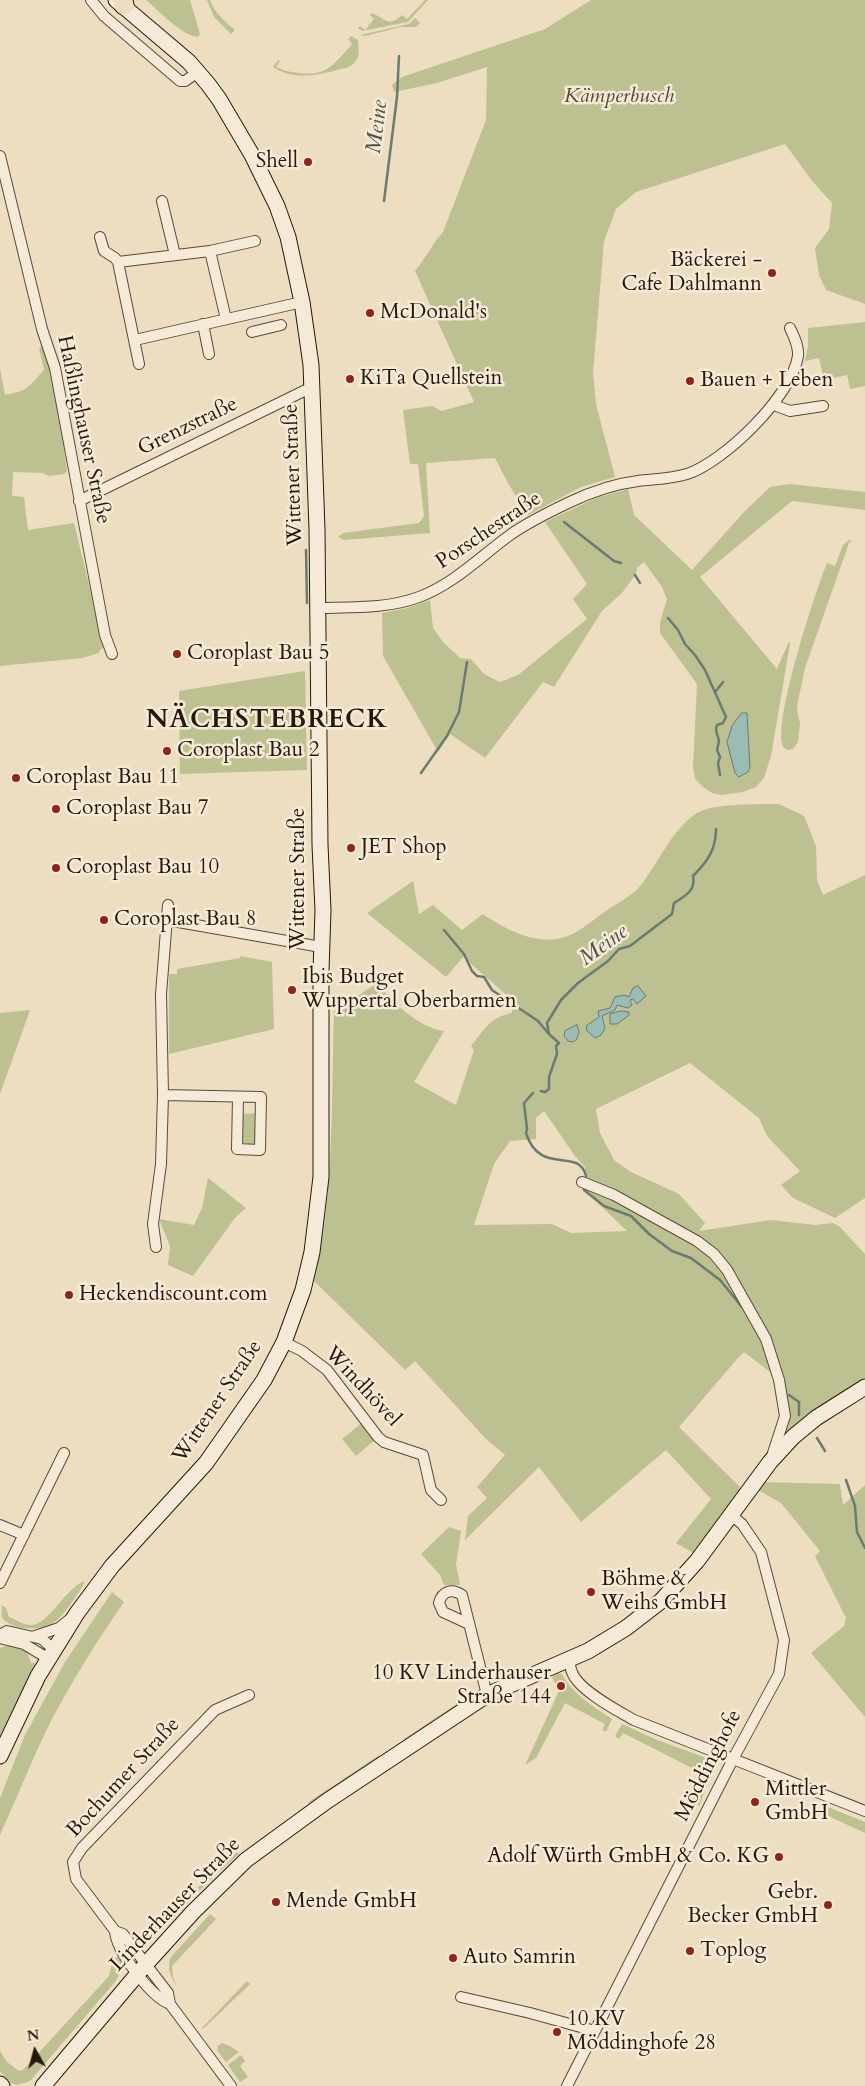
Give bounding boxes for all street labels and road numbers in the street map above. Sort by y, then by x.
street label: Haßlinghauser Straße [51,333,115,527]
street label: Grenzstraße [134,392,242,462]
street label: Wittener Straße [279,403,309,547]
street label: Porschestraße [432,487,546,575]
street label: Wittener Straße [286,808,312,950]
street label: Wittener Straße [168,1336,268,1468]
street label: Windhövel [318,1342,406,1432]
street label: Möddinghofe [670,1706,748,1826]
street label: Bochumer Straße [62,1713,186,1843]
street label: Linderhauser Straße [106,1833,246,1977]

